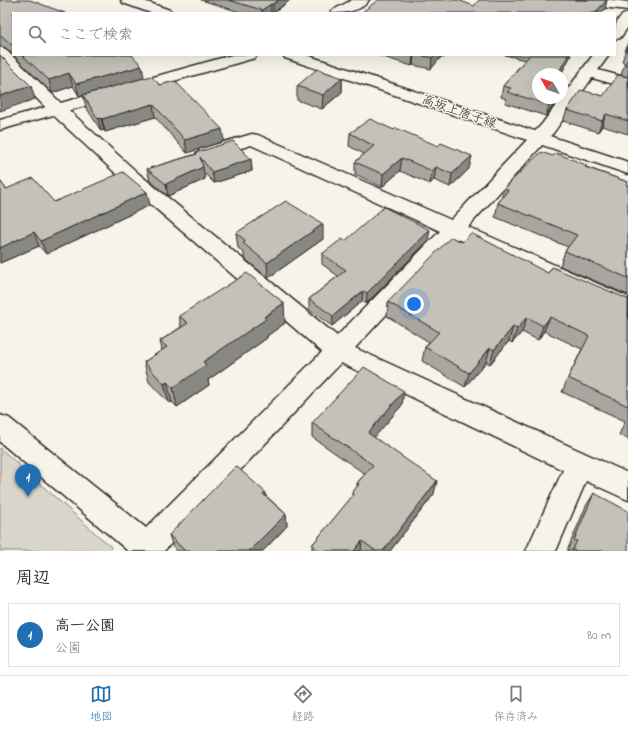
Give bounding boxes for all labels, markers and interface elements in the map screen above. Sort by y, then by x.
search box [12,12,616,56]
icon: search [26,23,48,45]
text: ここで検索 [58,24,133,46]
north arrow [532,68,568,104]
street label: 高坂上唐子線 [419,90,500,134]
your location [404,294,424,314]
pin: 1 [15,464,41,497]
text: 周辺 [16,566,50,591]
text: 高一公園 [55,615,115,637]
text: 1 [28,626,32,645]
text: 80 m [587,626,611,645]
text: 公園 [55,639,81,658]
tab: 地図 [90,683,112,725]
tab: 経路 [292,683,314,725]
tab: 保存済み [494,683,538,725]

